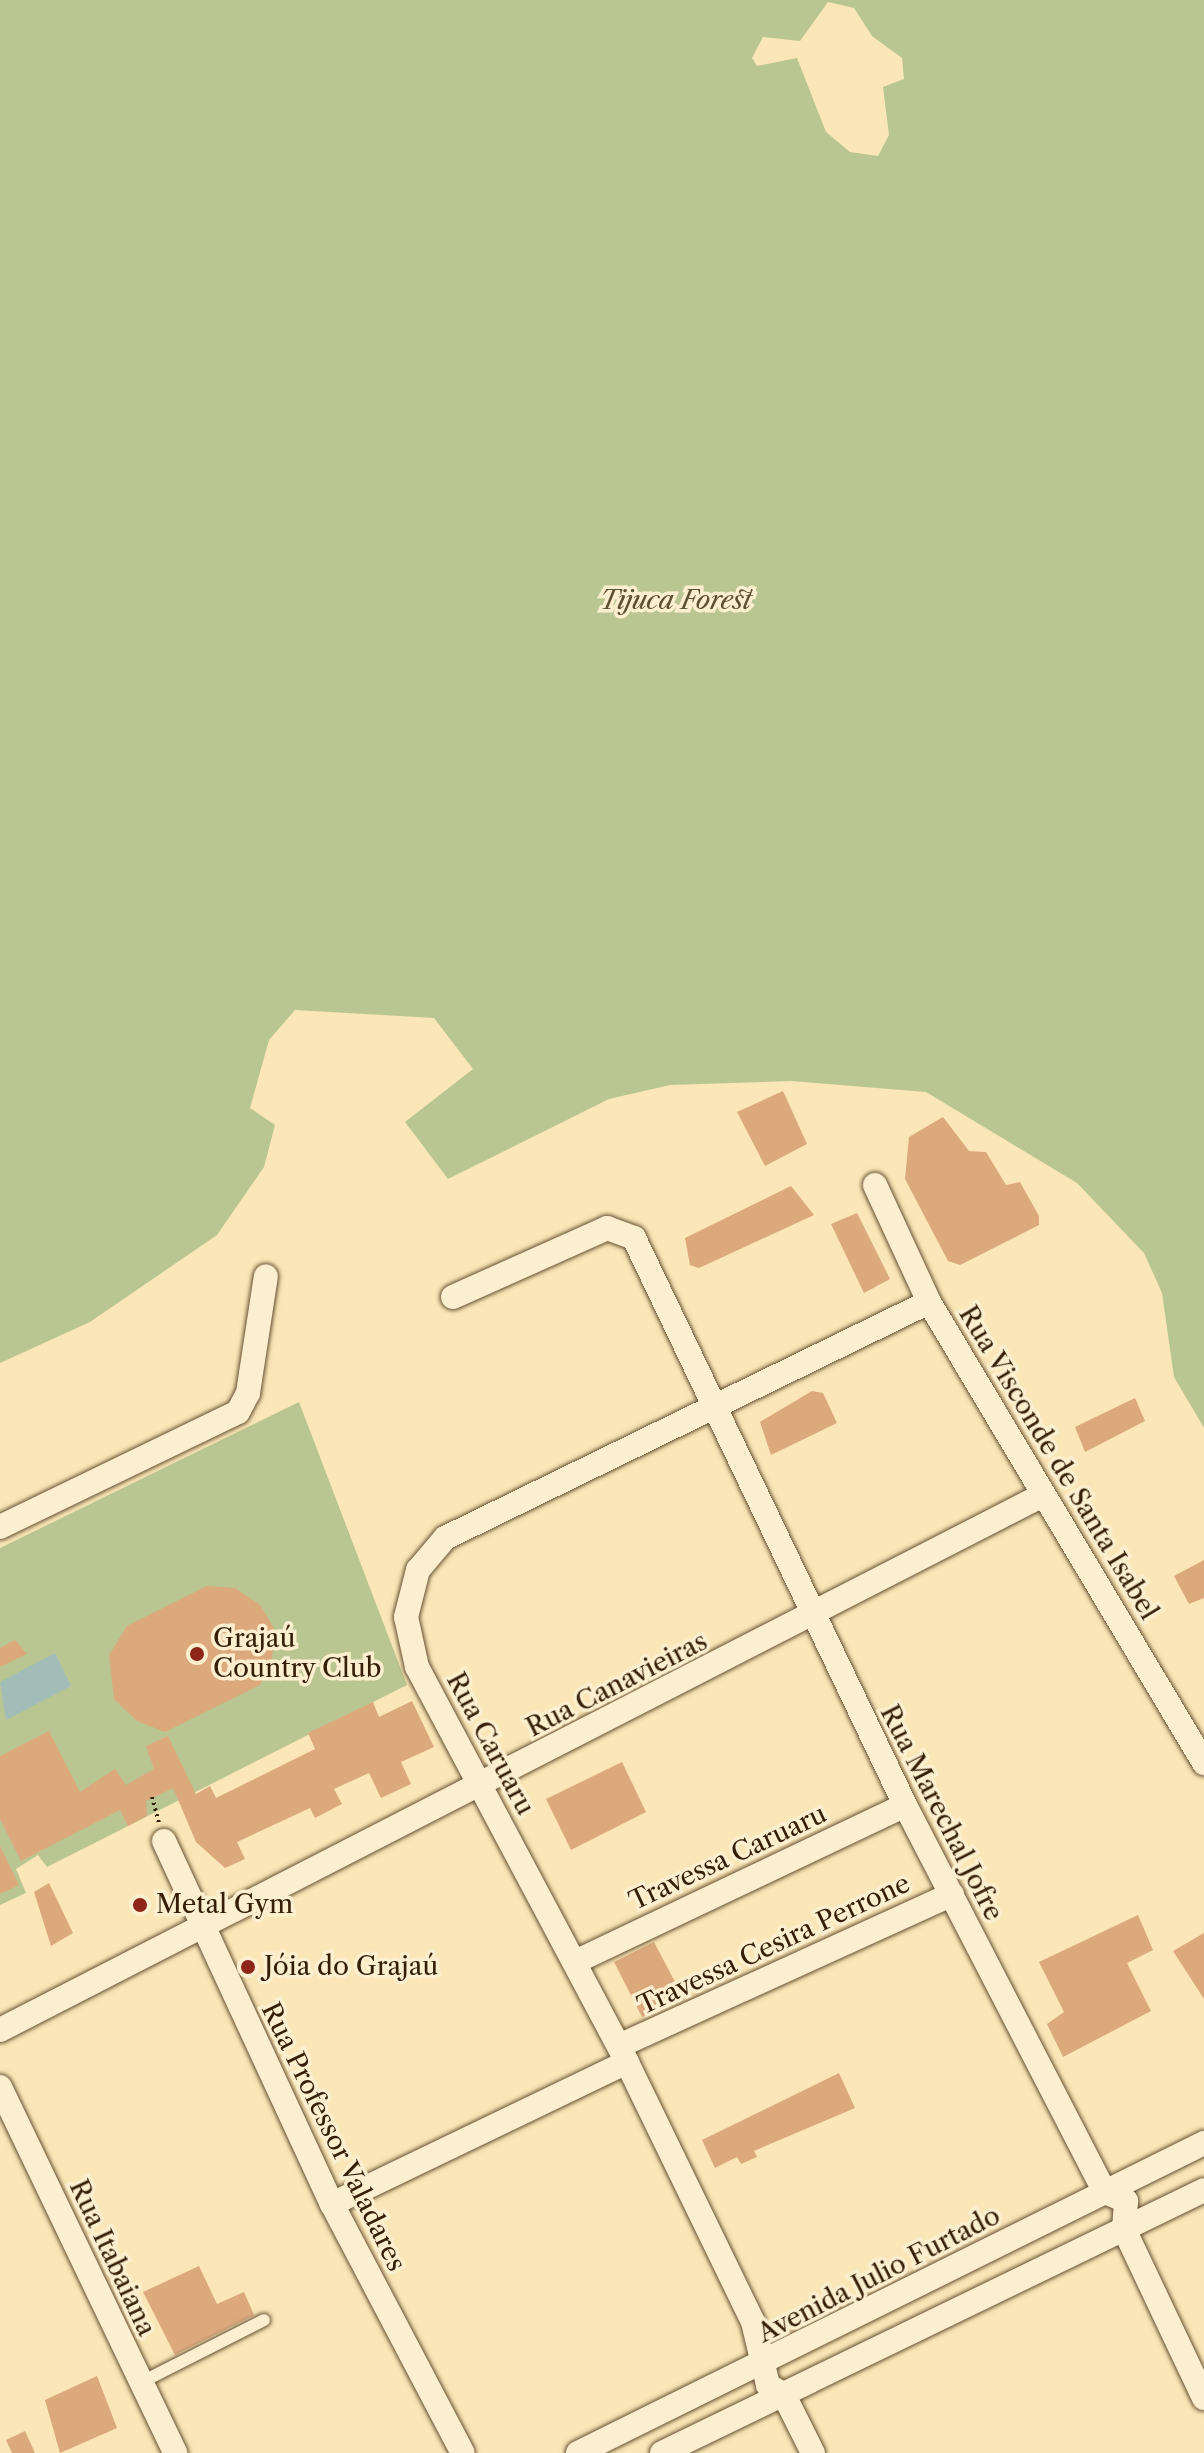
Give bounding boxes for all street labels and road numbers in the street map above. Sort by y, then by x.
street label: Rua Visconde de Santa Isabel [951,1300,1165,1626]
street label: Rua Canavieiras [521,1626,713,1744]
street label: Rua Caruaru [439,1667,541,1821]
street label: Rua Marechal Jofre [873,1700,1009,1926]
street label: Travessa Caruaru [624,1799,832,1917]
street label: Travessa Cesira Perrone [633,1868,915,2022]
street label: Rua Professor Valadares [254,1997,412,2277]
street label: Rua Itabaiana [62,2175,162,2341]
street label: Avenida Julio Furtado [752,2200,1006,2350]

